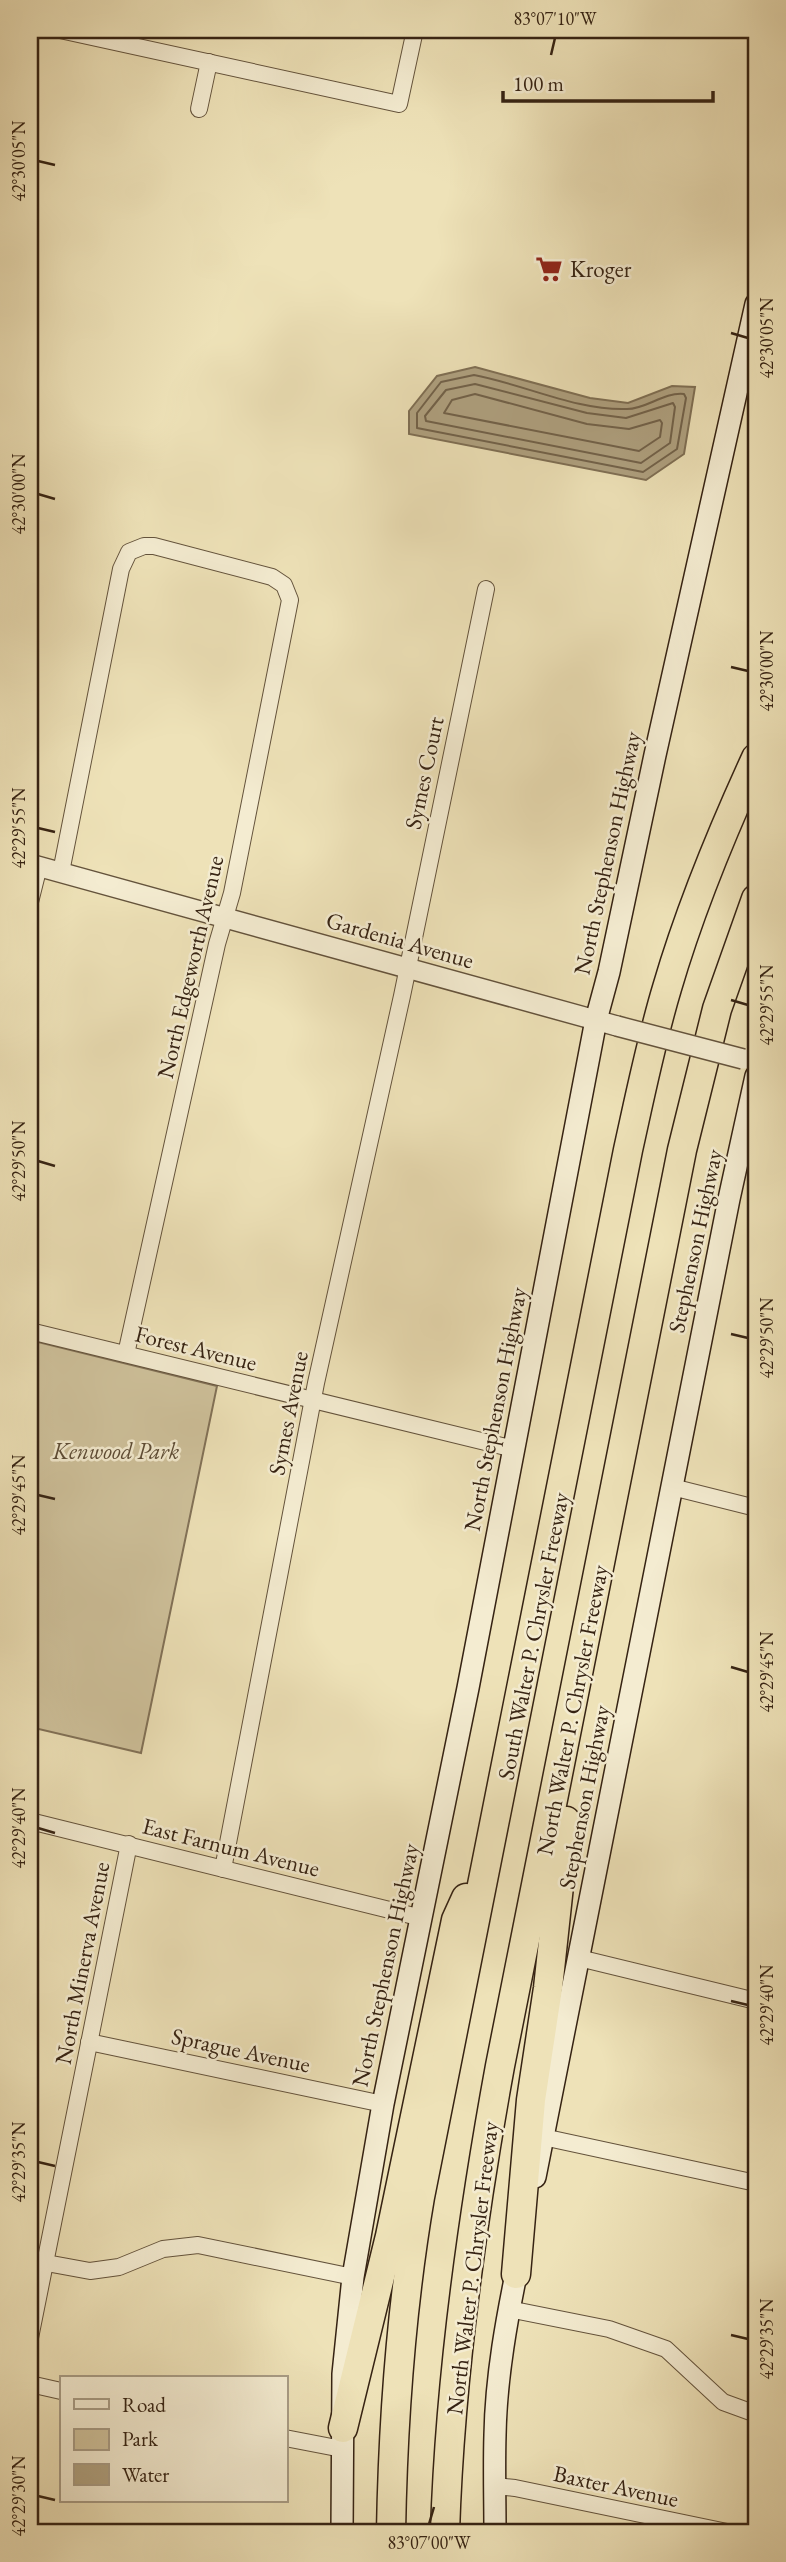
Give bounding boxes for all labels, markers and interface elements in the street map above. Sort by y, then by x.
text: 83°07'10"W [513,7,597,30]
scale bar [503,60,712,104]
text: 100 m [513,70,564,97]
text: 42°30'05"N [7,120,30,201]
supermarket icon: Kroger [534,254,564,284]
place label: Kroger [570,254,632,284]
text: 42°30'05"N [755,297,778,378]
text: 42°30'00"N [7,453,30,534]
text: 42°30'00"N [755,630,778,711]
street label: Symes Court [397,713,451,832]
street label: North Stephenson Highway [567,728,648,977]
text: 42°29'55"N [7,787,30,868]
street label: North Edgeworth Avenue [150,853,230,1081]
street label: Gardenia Avenue [323,905,477,975]
text: 42°29'55"N [755,964,778,1045]
text: 42°29'50"N [7,1120,30,1201]
street label: Stephenson Highway [661,1146,729,1336]
street label: North Stephenson Highway [457,1284,534,1534]
text: 42°29'50"N [755,1297,778,1378]
street label: Forest Avenue [132,1318,260,1378]
street label: Symes Avenue [261,1348,315,1478]
park label: Kenwood Park [52,1436,180,1466]
text: 42°29'45"N [7,1454,30,1535]
street label: South Walter P. Chrysler Freeway [490,1489,576,1782]
street label: North Walter P. Chrysler Freeway [529,1561,615,1858]
text: 42°29'45"N [755,1631,778,1712]
street label: Stephenson Highway [551,1701,617,1892]
text: 42°29'40"N [7,1787,30,1868]
street label: East Farnum Avenue [139,1810,323,1884]
street label: North Stephenson Highway [345,1840,426,2089]
street label: North Minerva Avenue [48,1859,116,2067]
text: 42°29'40"N [755,1964,778,2045]
street label: Sprague Avenue [169,2021,313,2079]
street label: North Walter P. Chrysler Freeway [439,2119,505,2416]
text: 42°29'35"N [7,2121,30,2202]
text: 42°29'35"N [755,2298,778,2379]
legend [60,2376,287,2502]
text: Road [122,2391,166,2418]
text: Park [122,2425,159,2452]
text: 42°29'30"N [7,2455,30,2536]
street label: Baxter Avenue [551,2458,681,2514]
text: Water [122,2461,169,2488]
text: 83°07'00"W [387,2531,471,2554]

